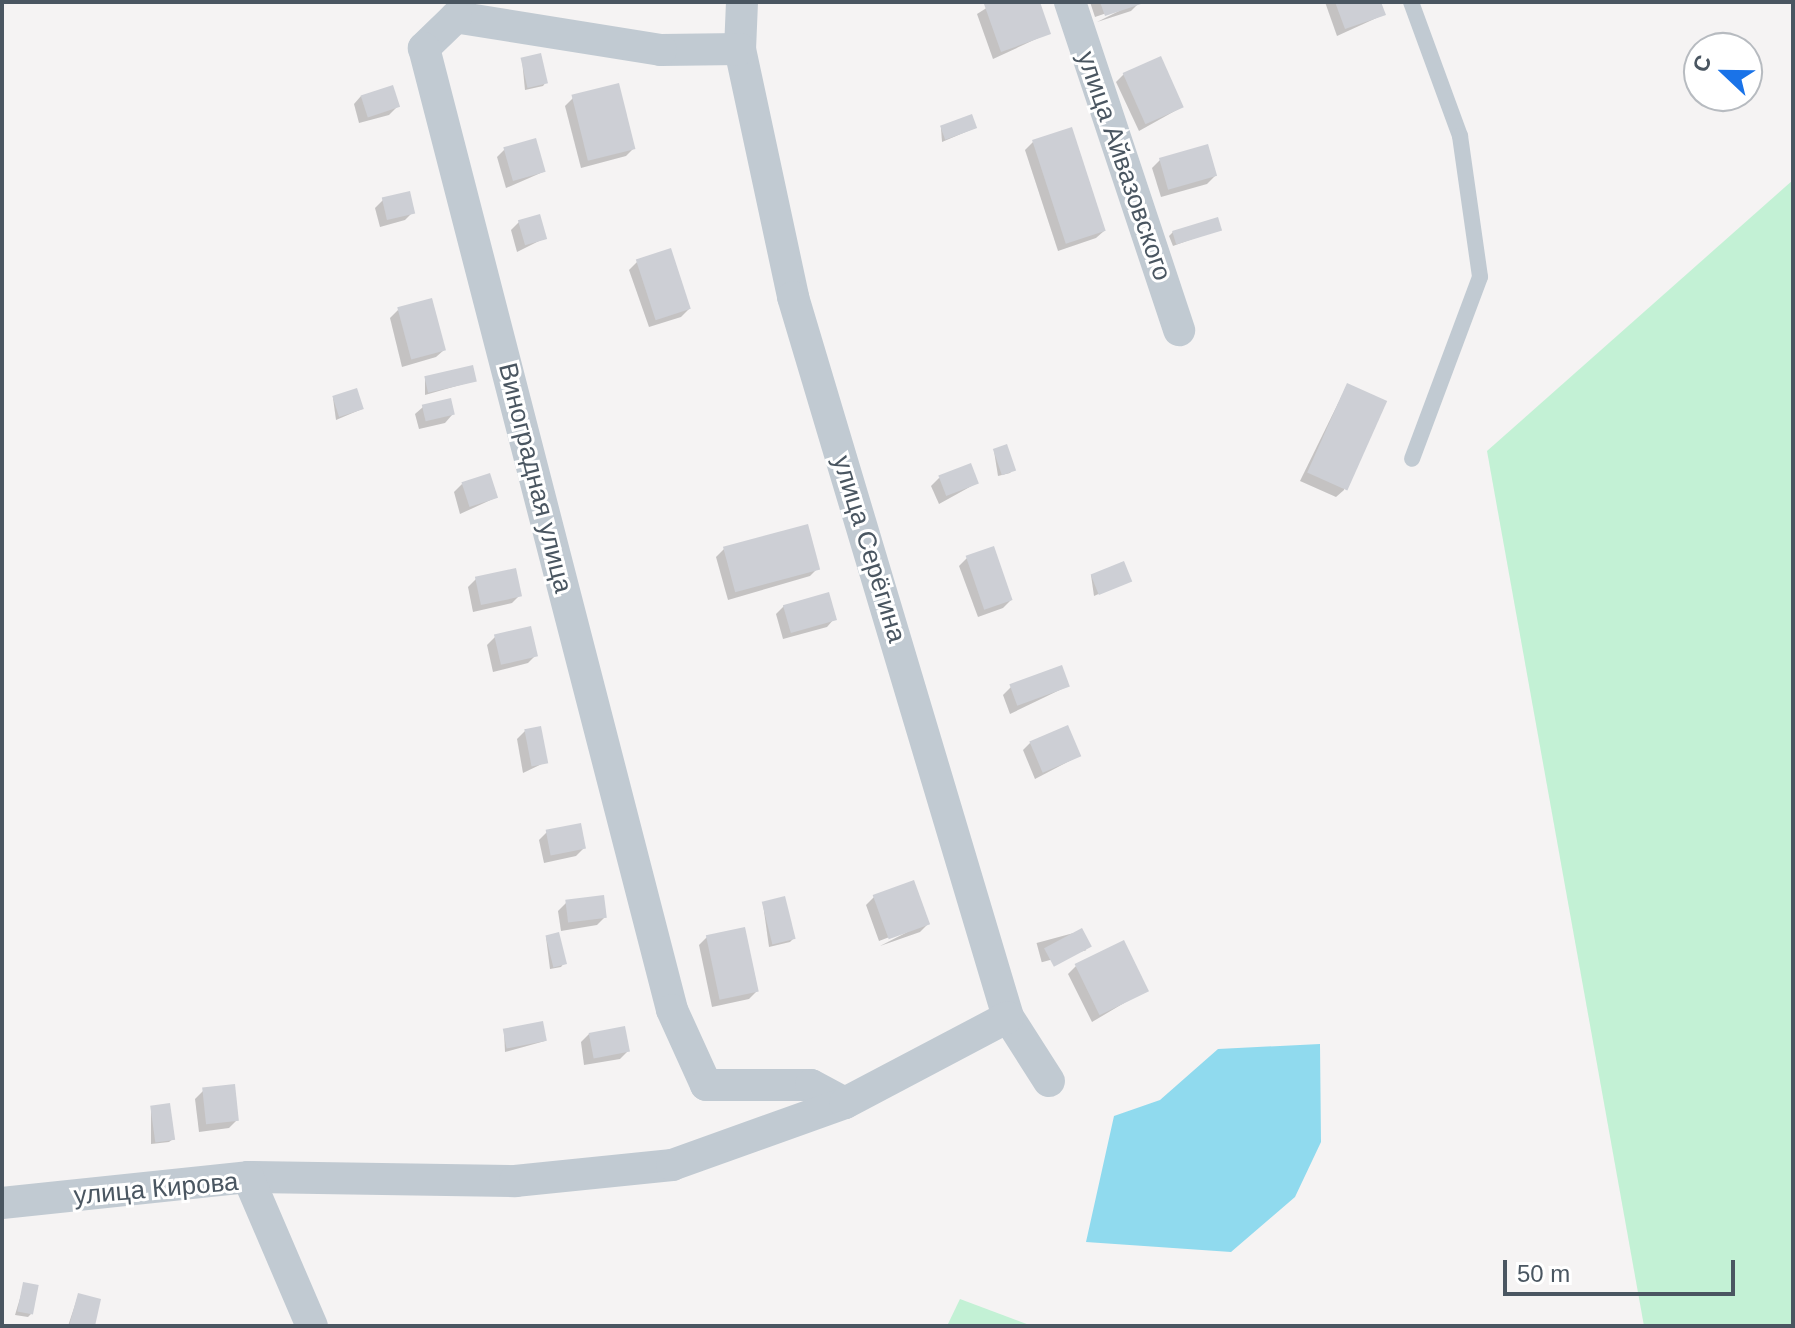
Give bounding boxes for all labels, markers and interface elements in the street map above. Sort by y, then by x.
north arrow [1683,32,1763,112]
street label: улица Айвазовского [1070,47,1178,285]
text: С [1688,52,1717,76]
street label: Виноградная улица [491,360,579,596]
street label: улица Серёгина [826,452,912,646]
street label: улица Кирова [72,1166,240,1212]
scale bar [1507,1244,1739,1294]
text: 50 m [1517,1260,1570,1287]

